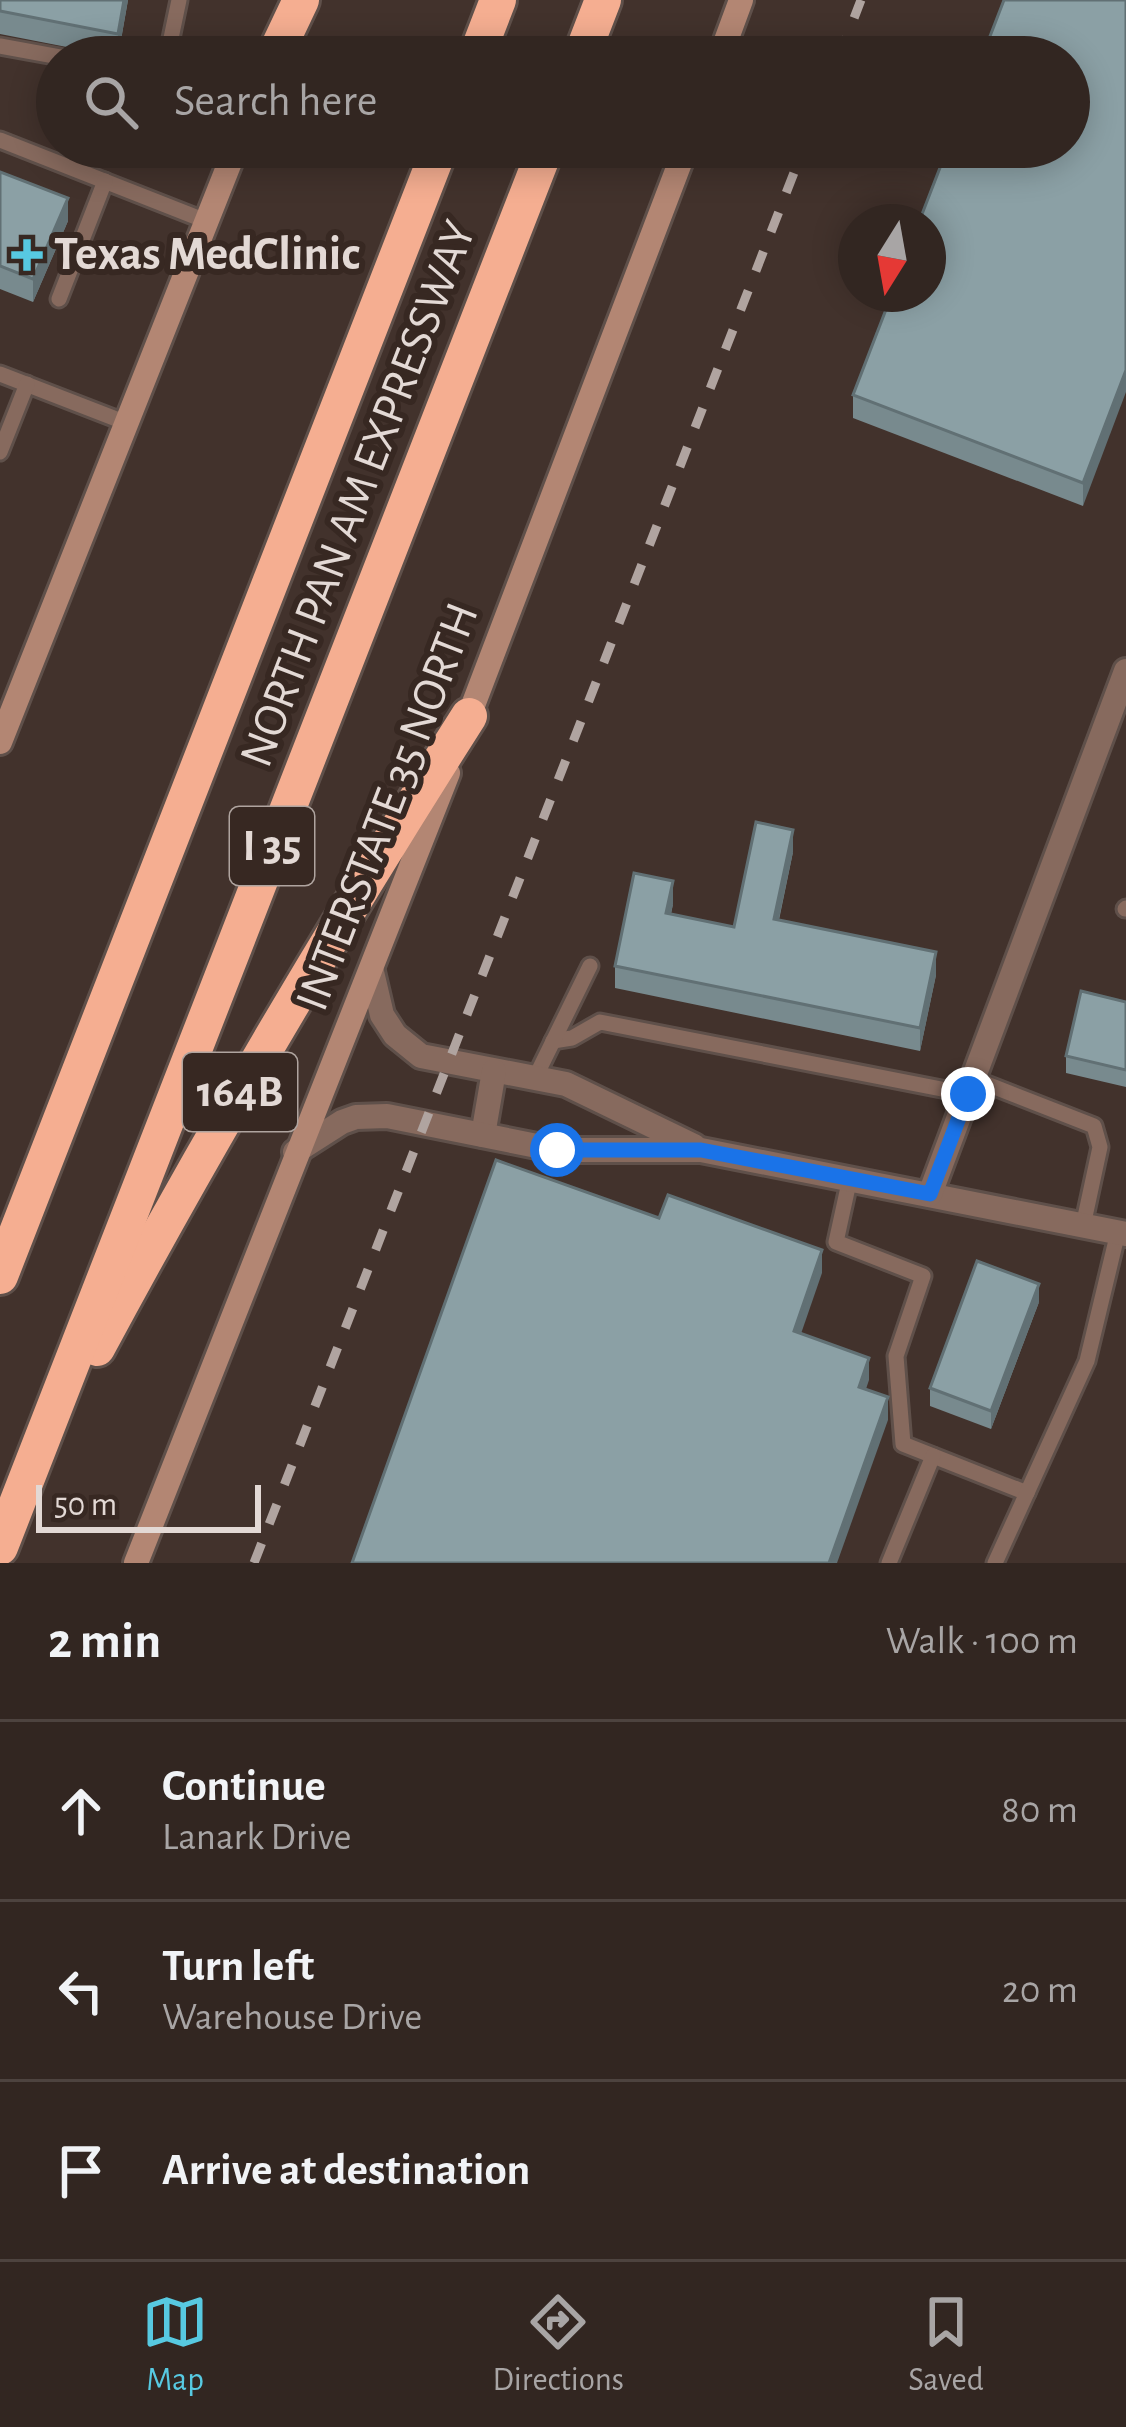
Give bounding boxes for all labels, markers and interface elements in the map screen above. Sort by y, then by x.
search box [36,36,1090,168]
icon: search [78,69,144,135]
text: Search here [174,79,377,124]
north arrow [838,204,946,312]
street label: NORTH PAN AM EXPRESSWAY [233,214,485,774]
place label: Texas MedClinic [54,231,360,279]
marker: Texas MedClinic [11,239,43,271]
street label: INTERSTATE 35 NORTH [288,597,488,1017]
road number: I 35 [230,807,314,885]
road number: 164B [183,1053,297,1131]
route end [941,1067,995,1121]
route start [530,1123,584,1177]
scale bar [36,1479,261,1532]
text: 50 m [54,1489,117,1522]
text: 2 min [48,1616,161,1667]
text: Walk · 100 m [886,1622,1078,1661]
text: Continue [162,1764,326,1809]
icon: ahead [48,1778,114,1844]
text: 80 m [1001,1791,1078,1830]
text: Lanark Drive [162,1818,352,1857]
text: Turn left [162,1944,314,1989]
icon: left [48,1958,114,2024]
text: 20 m [1002,1971,1078,2010]
text: Warehouse Drive [162,1998,422,2037]
icon: arrive [48,2138,114,2204]
text: Arrive at destination [162,2148,530,2193]
tab: Map [142,2289,208,2401]
tab: Directions [492,2289,624,2401]
tab: Saved [908,2289,984,2401]

